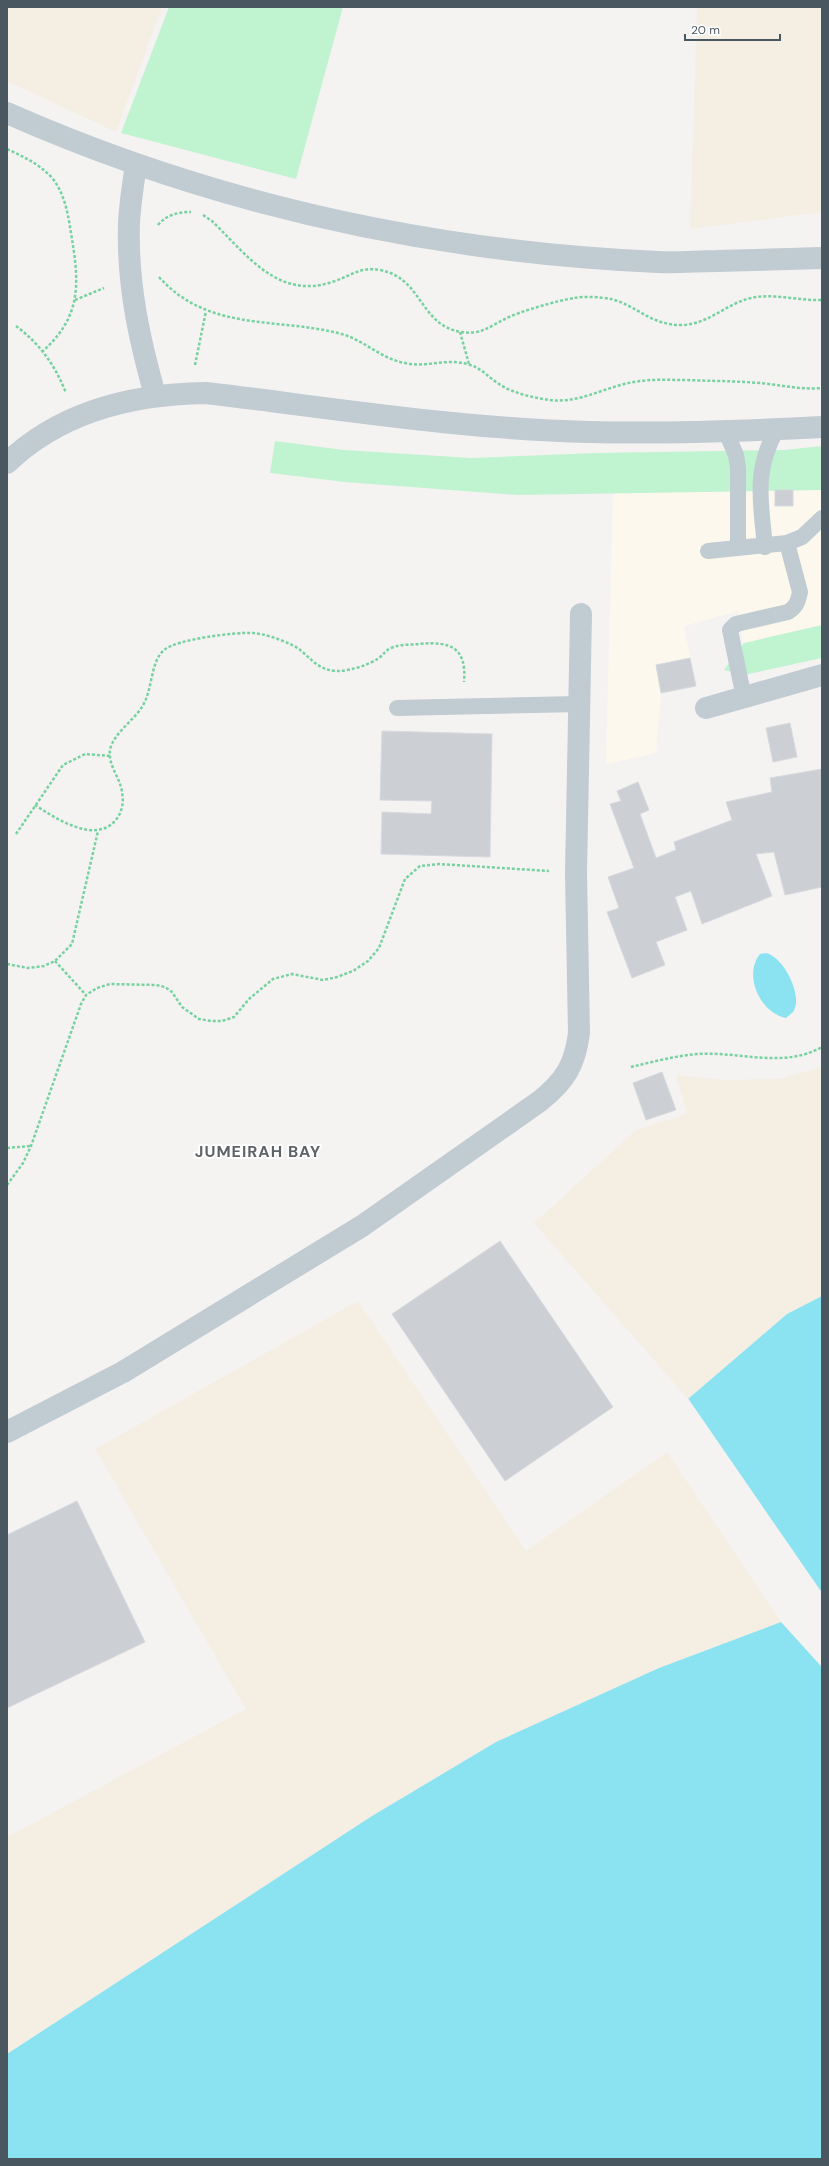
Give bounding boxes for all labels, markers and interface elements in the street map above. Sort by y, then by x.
scale bar [685,16,780,42]
text: 20 m [691,22,720,38]
district label: JUMEIRAH BAY [195,1141,321,1162]

